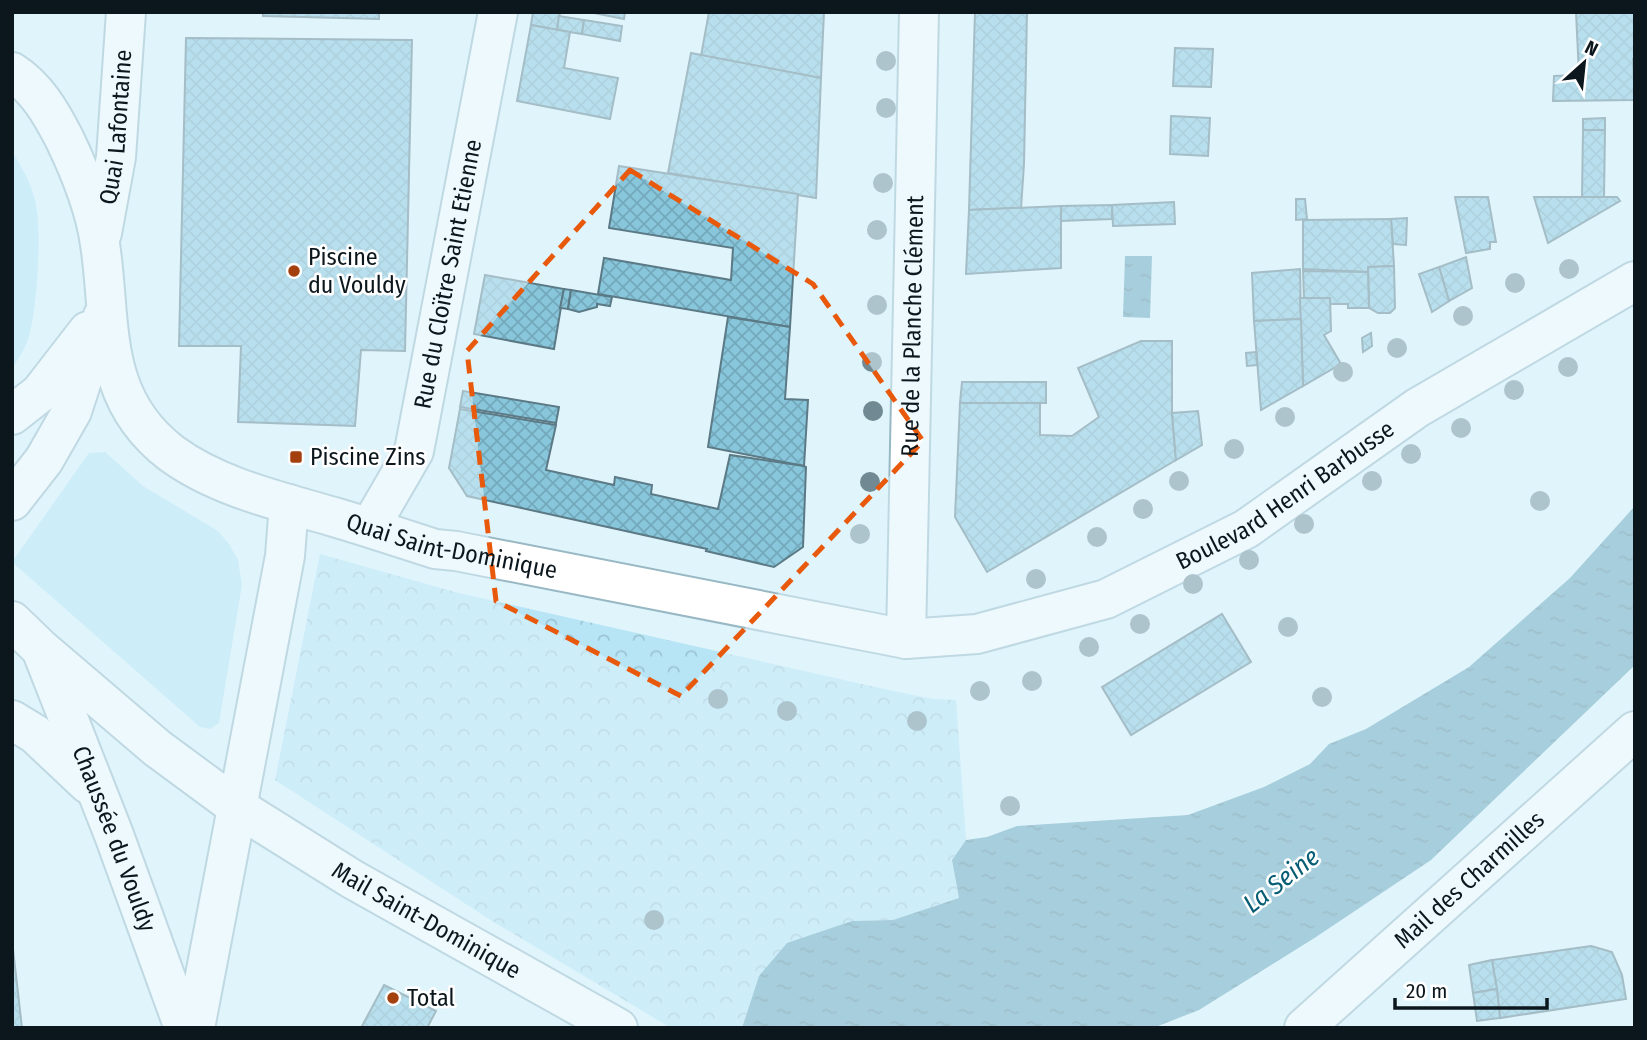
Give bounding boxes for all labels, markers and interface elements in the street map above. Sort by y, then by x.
north arrow [1549,28,1619,98]
text: N [1581,35,1602,61]
street label: Quai Lafontaine [94,49,137,207]
street label: Rue du Cloïtre Saint Etienne [408,137,487,411]
street label: Rue de la Planche Clément [896,195,929,457]
place label: Piscine du Vouldy [308,243,406,299]
marker: Piscine du Vouldy [286,263,302,279]
street label: Boulevard Henri Barbusse [1171,415,1399,576]
place label: Piscine Zins [310,443,426,471]
marker: Piscine Zins [288,449,304,465]
street label: Quai Saint-Dominique [343,508,560,584]
street label: Chaussée du Vouldy [66,742,162,936]
street label: Mail des Charmilles [1389,805,1550,954]
water label: La Seine [1237,841,1325,920]
street label: Mail Saint-Dominique [327,856,526,985]
scale bar [1395,967,1547,1011]
text: 20 m [1406,978,1447,1004]
place label: Total [407,984,455,1012]
marker: Total [385,990,401,1006]

